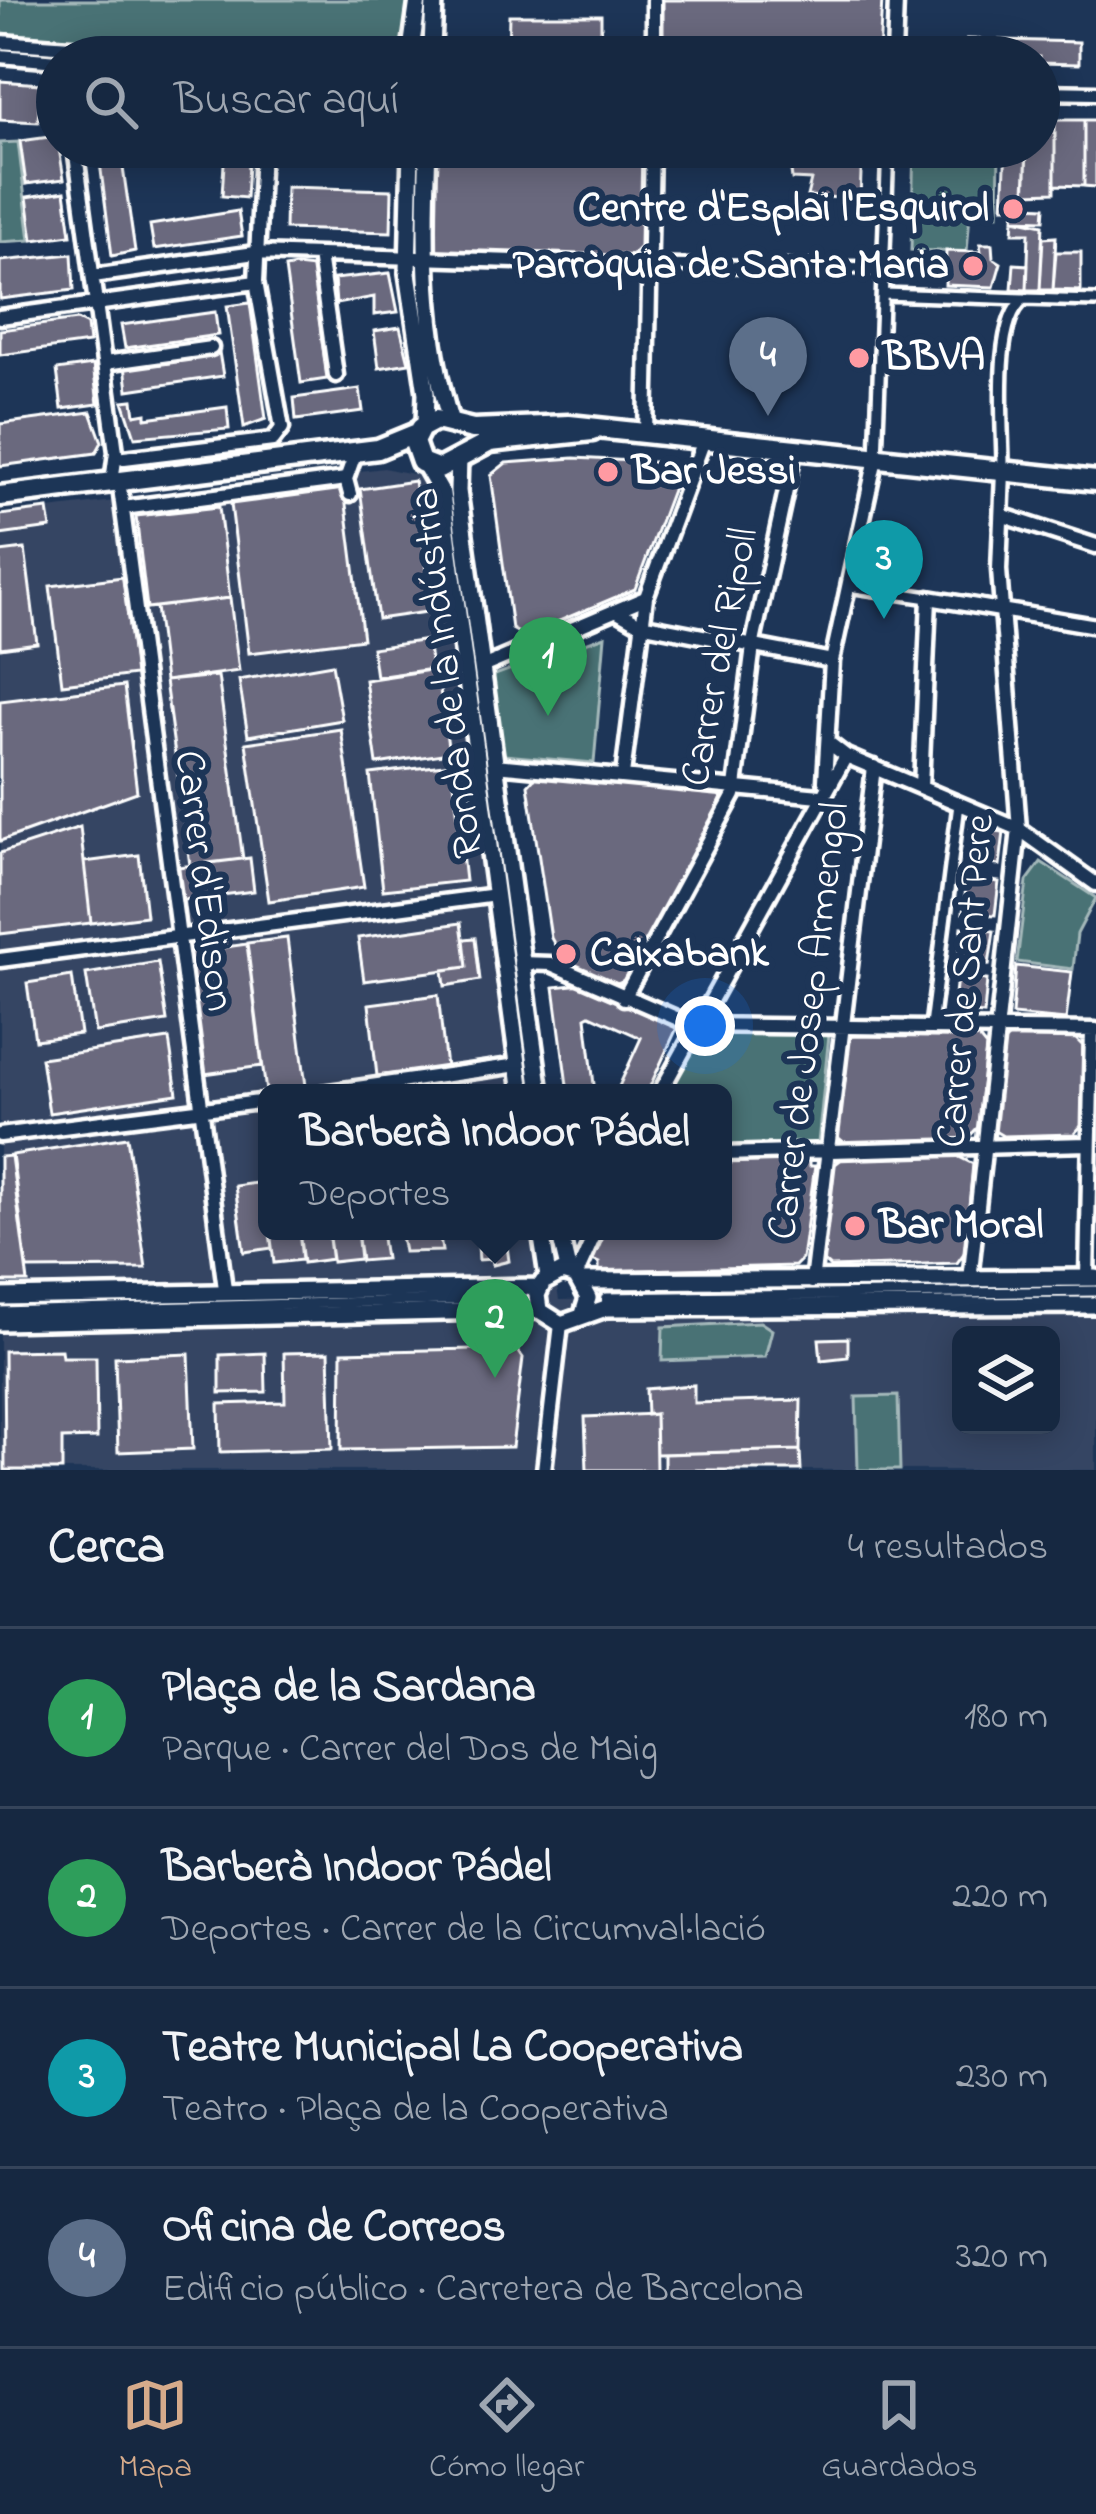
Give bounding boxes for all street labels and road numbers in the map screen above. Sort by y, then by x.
street label: Ronda de la Indústria [395,484,501,862]
street label: Carrer del Ripoll [666,522,776,792]
street label: Carrer d'Edison [157,747,249,1015]
street label: Carrer de Josep Armengol [753,799,867,1243]
street label: Carrer de Sant Pere [922,812,1012,1150]

